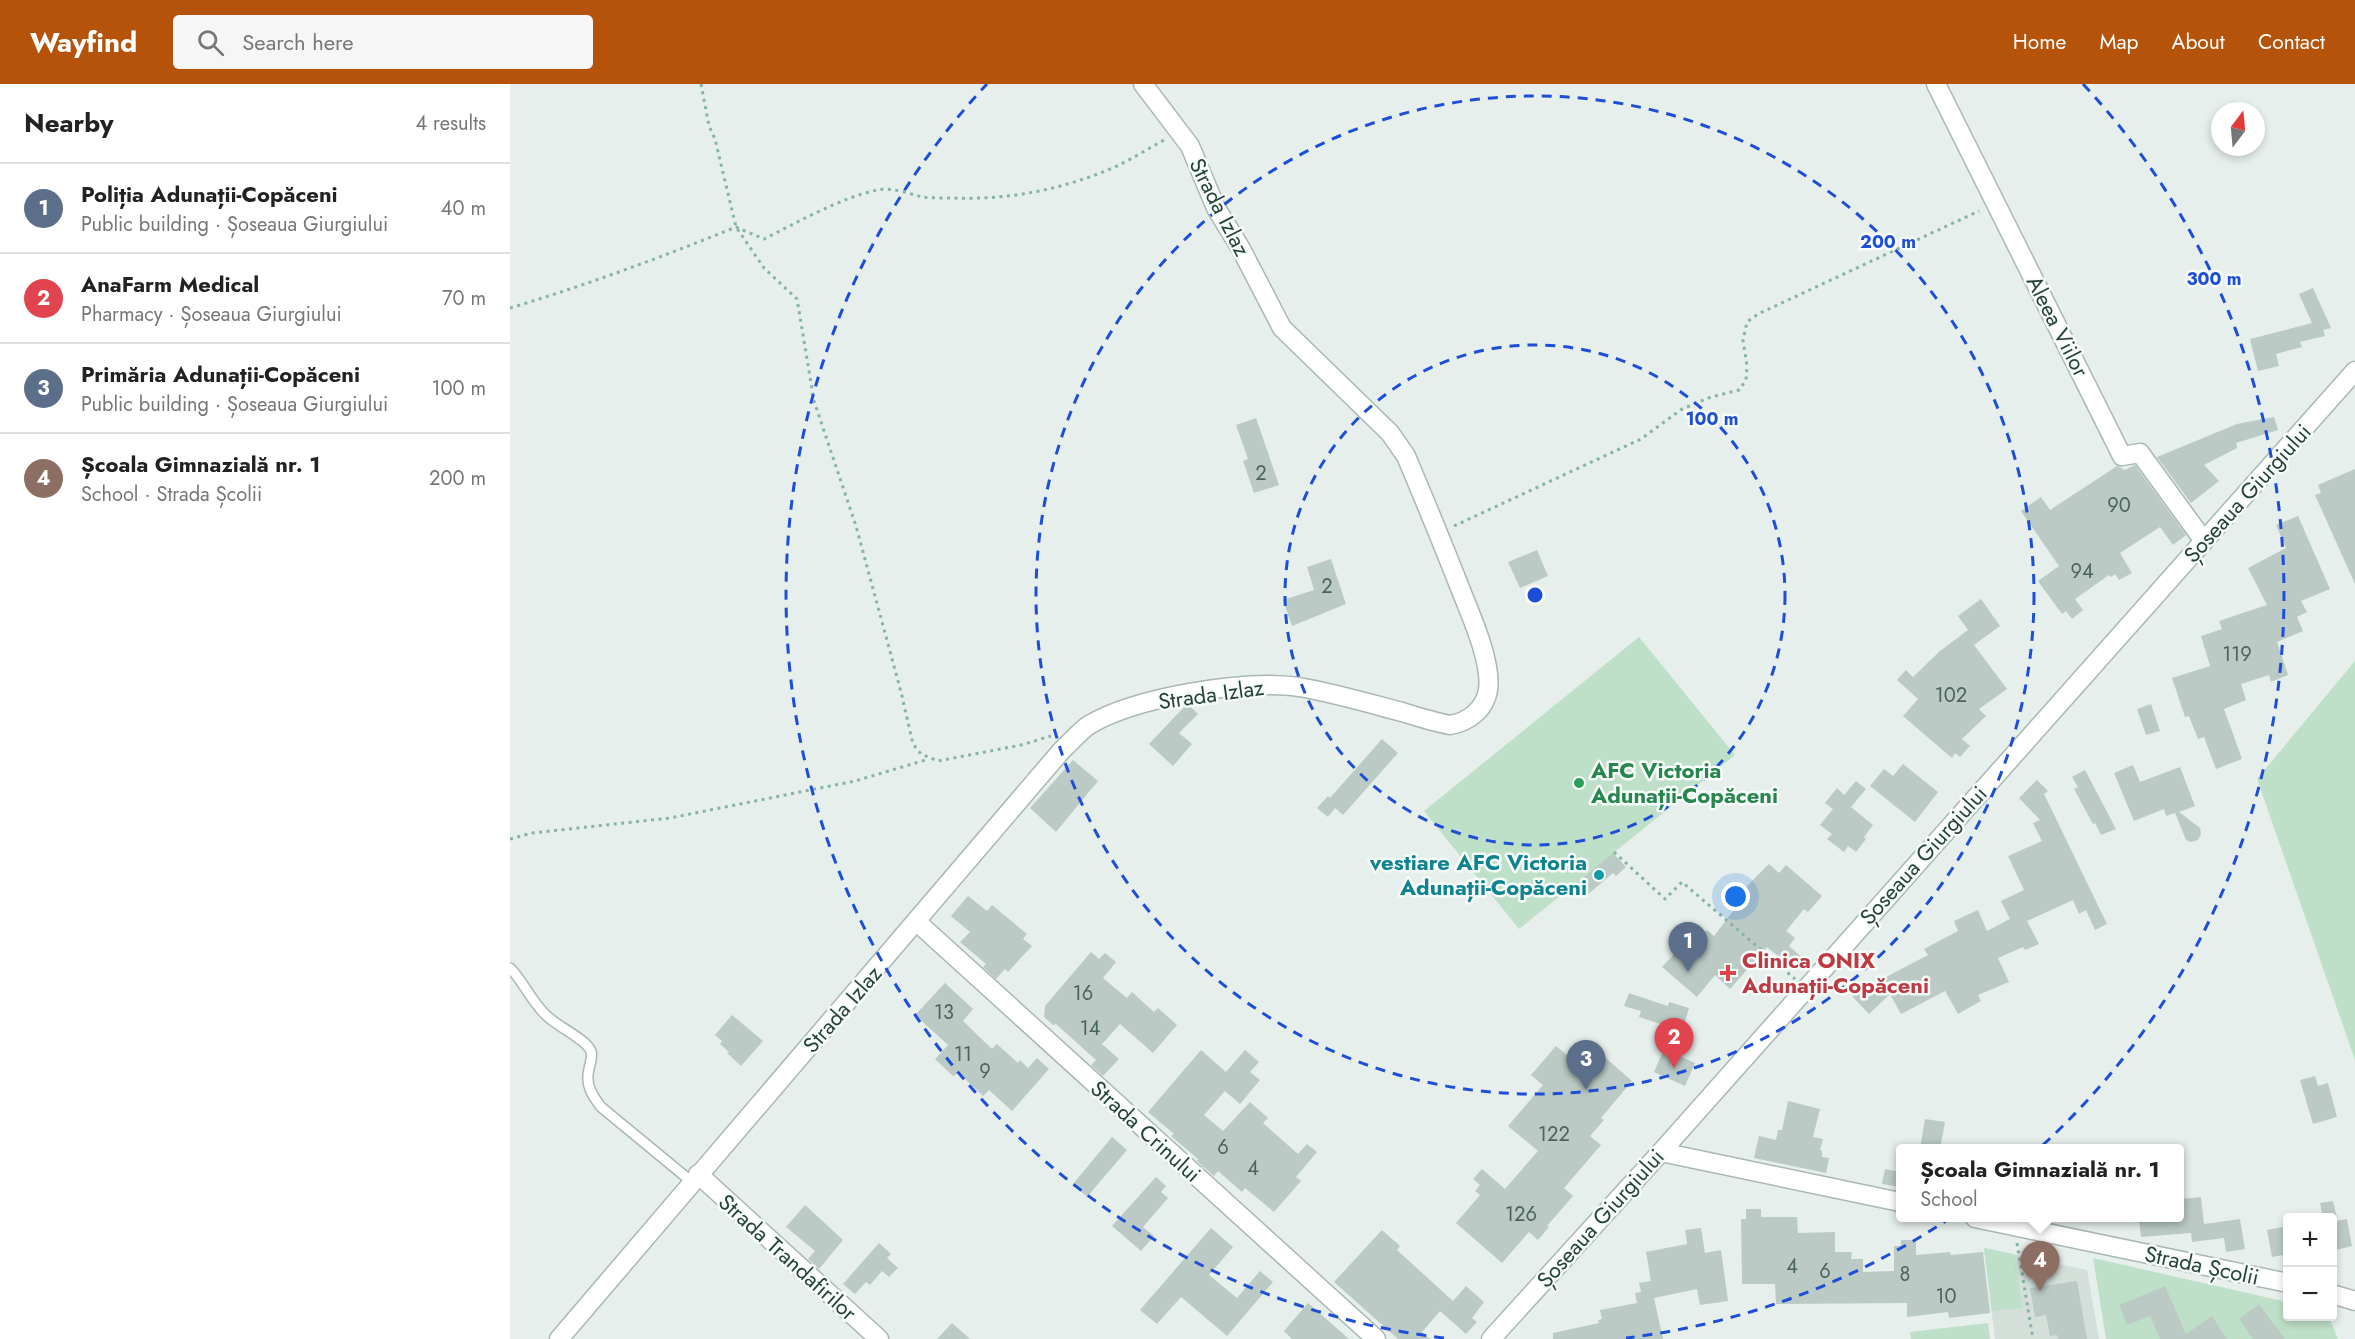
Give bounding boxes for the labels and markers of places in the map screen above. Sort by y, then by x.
centre of rings [1525,585,1545,605]
place label: AFC Victoria Adunații-Copăceni [1590,754,1778,811]
marker: AFC Victoria Adunații-Copăceni [1572,776,1586,790]
place label: vestiare AFC Victoria Adunații-Copăceni [1369,846,1587,903]
marker: vestiare AFC Victoria Adunații-Copăceni [1592,868,1606,882]
pin: 1 [1668,922,1708,972]
place label: Clinica ONIX Adunații-Copăceni [1741,944,1929,1001]
marker: Clinica ONIX Adunații-Copăceni [1719,964,1737,982]
pin: 2 [1654,1018,1694,1068]
pin: 3 [1566,1040,1606,1090]
pin: 4 [2020,1242,2060,1291]

